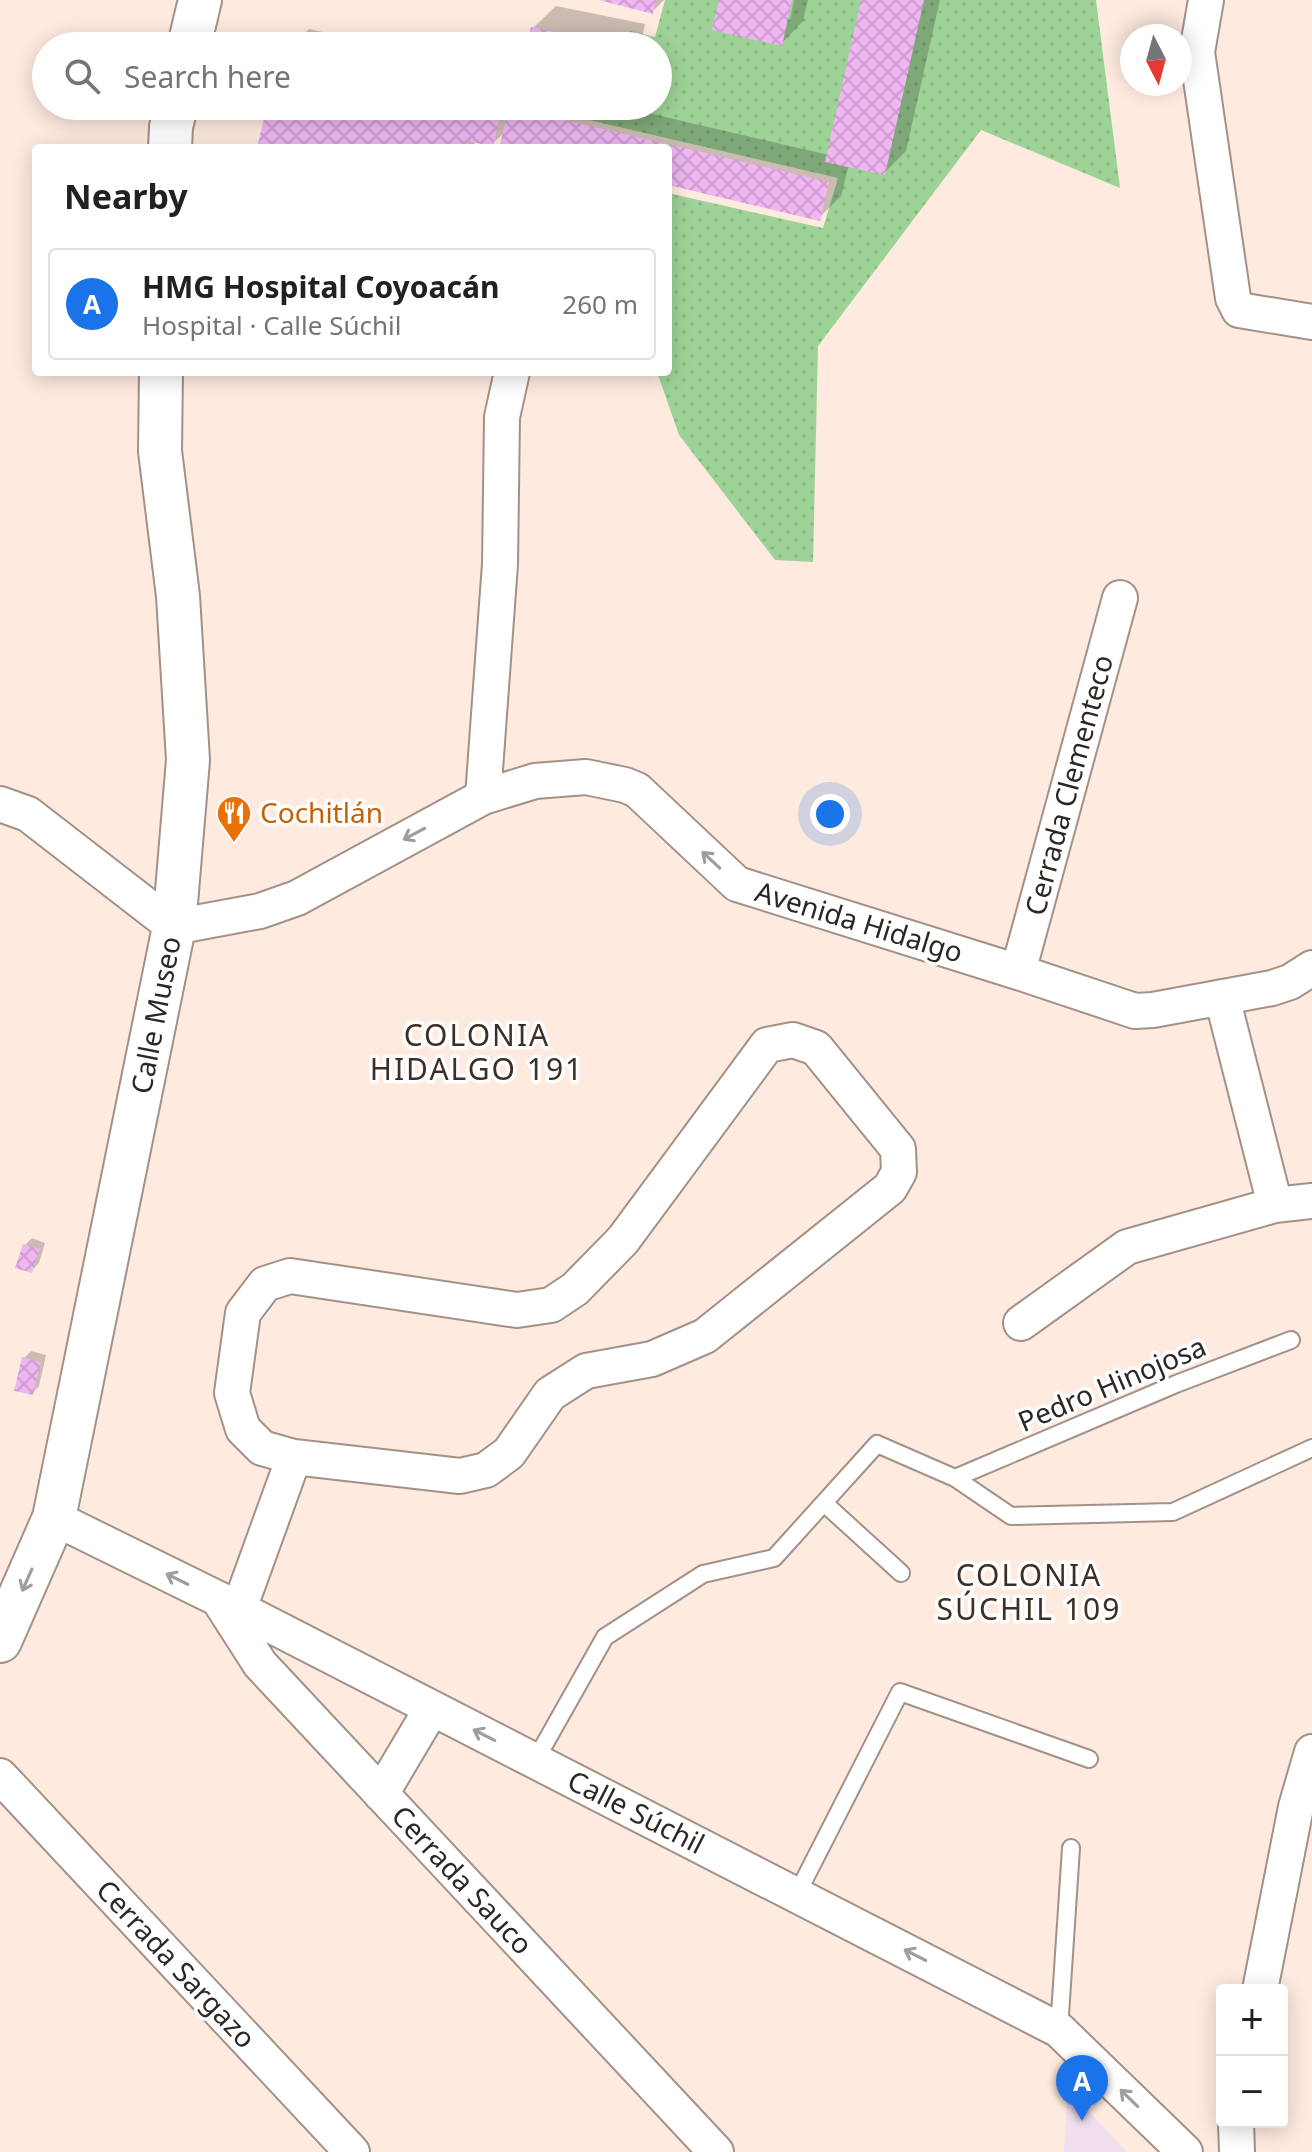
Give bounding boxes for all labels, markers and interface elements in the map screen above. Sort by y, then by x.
north arrow [1120,24,1192,96]
search box [32,32,672,120]
icon: search [60,54,104,98]
text: Search here [124,56,291,97]
text: Nearby [64,173,188,219]
text: HMG Hospital Coyoacán [142,266,499,307]
text: A [83,286,101,322]
text: 260 m [562,286,638,322]
text: Hospital · Calle Súchil [142,307,401,343]
street label: Cerrada Clementeco [1015,650,1121,919]
place label: Cochitlán [260,793,383,831]
restaurant icon: Cochitlán [215,794,253,844]
your location [810,794,850,834]
one-way arrow [403,827,427,842]
one-way arrow [701,850,721,869]
street label: Avenida Hidalgo [751,871,968,971]
street label: Calle Museo [121,933,189,1097]
district label: COLONIA HIDALGO 191 [370,1014,584,1089]
street label: Pedro Hinojosa [1012,1326,1211,1440]
district label: COLONIA SÚCHIL 109 [937,1554,1121,1629]
one-way arrow [19,1568,34,1592]
one-way arrow [165,1571,189,1587]
one-way arrow [472,1726,496,1742]
street label: Calle Súchil [562,1760,711,1862]
street label: Cerrada Sauco [384,1797,542,1962]
street label: Cerrada Sargazo [89,1871,265,2056]
one-way arrow [903,1947,927,1963]
map controls [1216,1984,1288,2128]
button: + [1216,1984,1288,2056]
pin: A [1056,2055,1108,2121]
button: − [1216,2056,1288,2128]
one-way arrow [1120,2089,1139,2108]

